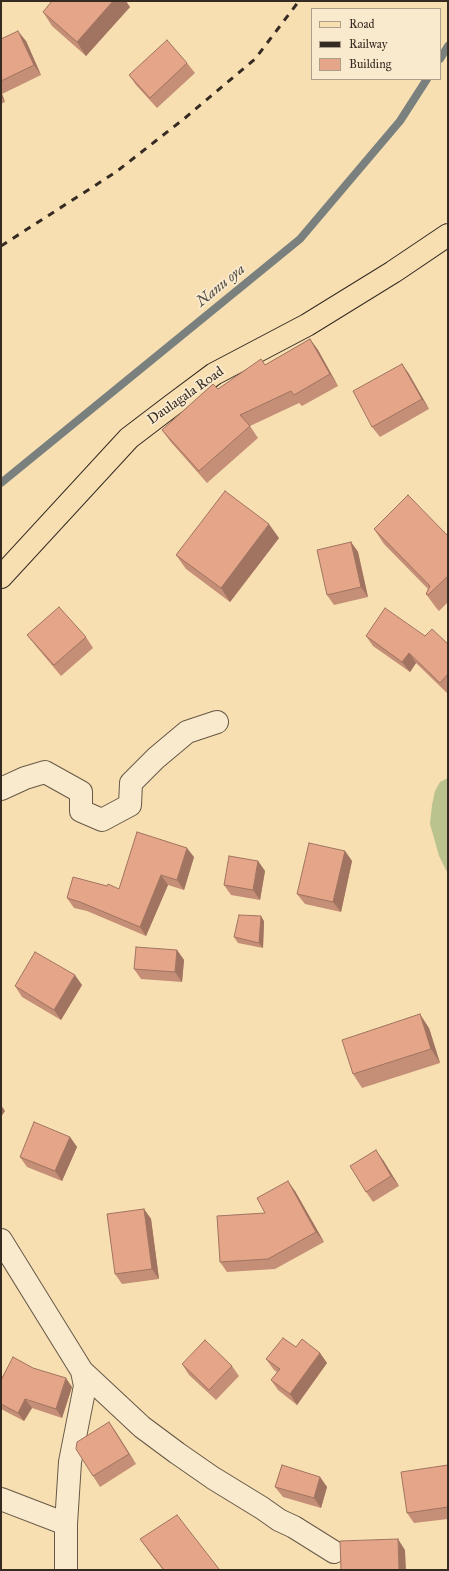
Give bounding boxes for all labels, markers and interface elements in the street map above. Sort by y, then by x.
legend [311,8,441,80]
text: Road [349,17,375,31]
text: Railway [349,37,387,51]
text: Building [349,57,391,71]
water label: Nanu oya [193,261,249,311]
street label: Daulagala Road [145,364,227,428]

